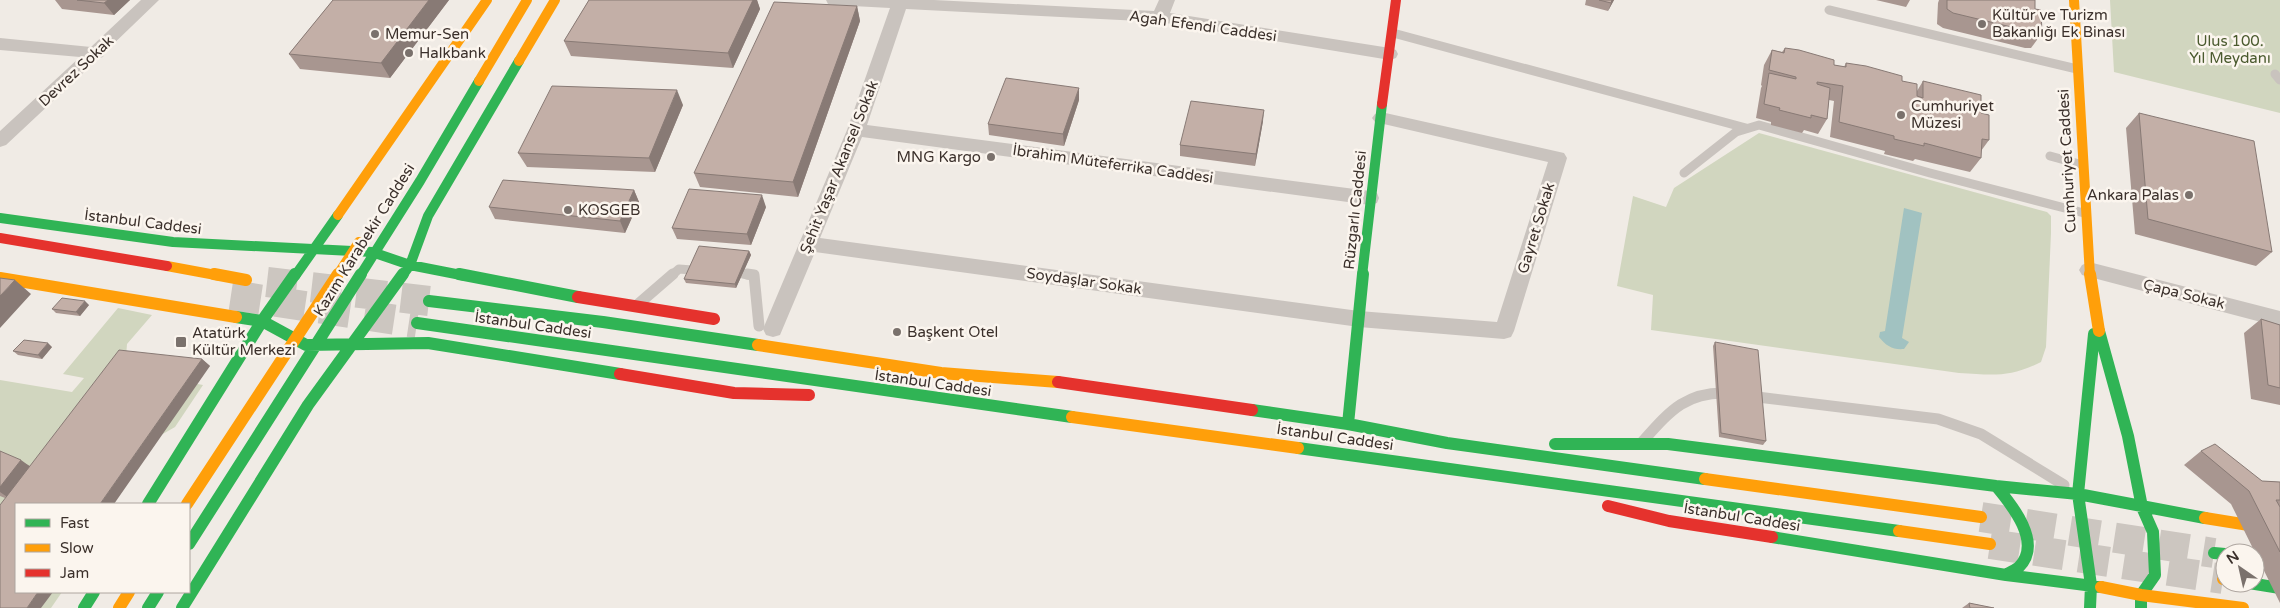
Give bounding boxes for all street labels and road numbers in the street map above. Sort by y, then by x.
street label: Agah Efendi Caddesi [1128,7,1278,45]
street label: Devrez Sokak [35,32,117,110]
street label: Şehit Yaşar Akansel Sokak [796,78,882,256]
street label: Cumhuriyet Caddesi [2054,89,2080,233]
street label: İbrahim Müteferrika Caddesi [1012,141,1214,187]
street label: Rüzgarlı Caddesi [1340,150,1370,270]
street label: Kazım Karabekir Caddesi [310,160,418,320]
street label: Gayret Sokak [1514,180,1558,276]
street label: İstanbul Caddesi [83,206,203,238]
street label: Soydaşlar Sokak [1025,264,1143,298]
street label: Çapa Sokak [2141,275,2227,313]
street label: İstanbul Caddesi [473,308,593,342]
street label: İstanbul Caddesi [873,366,993,400]
street label: İstanbul Caddesi [1275,420,1395,454]
street label: İstanbul Caddesi [1682,499,1802,535]

